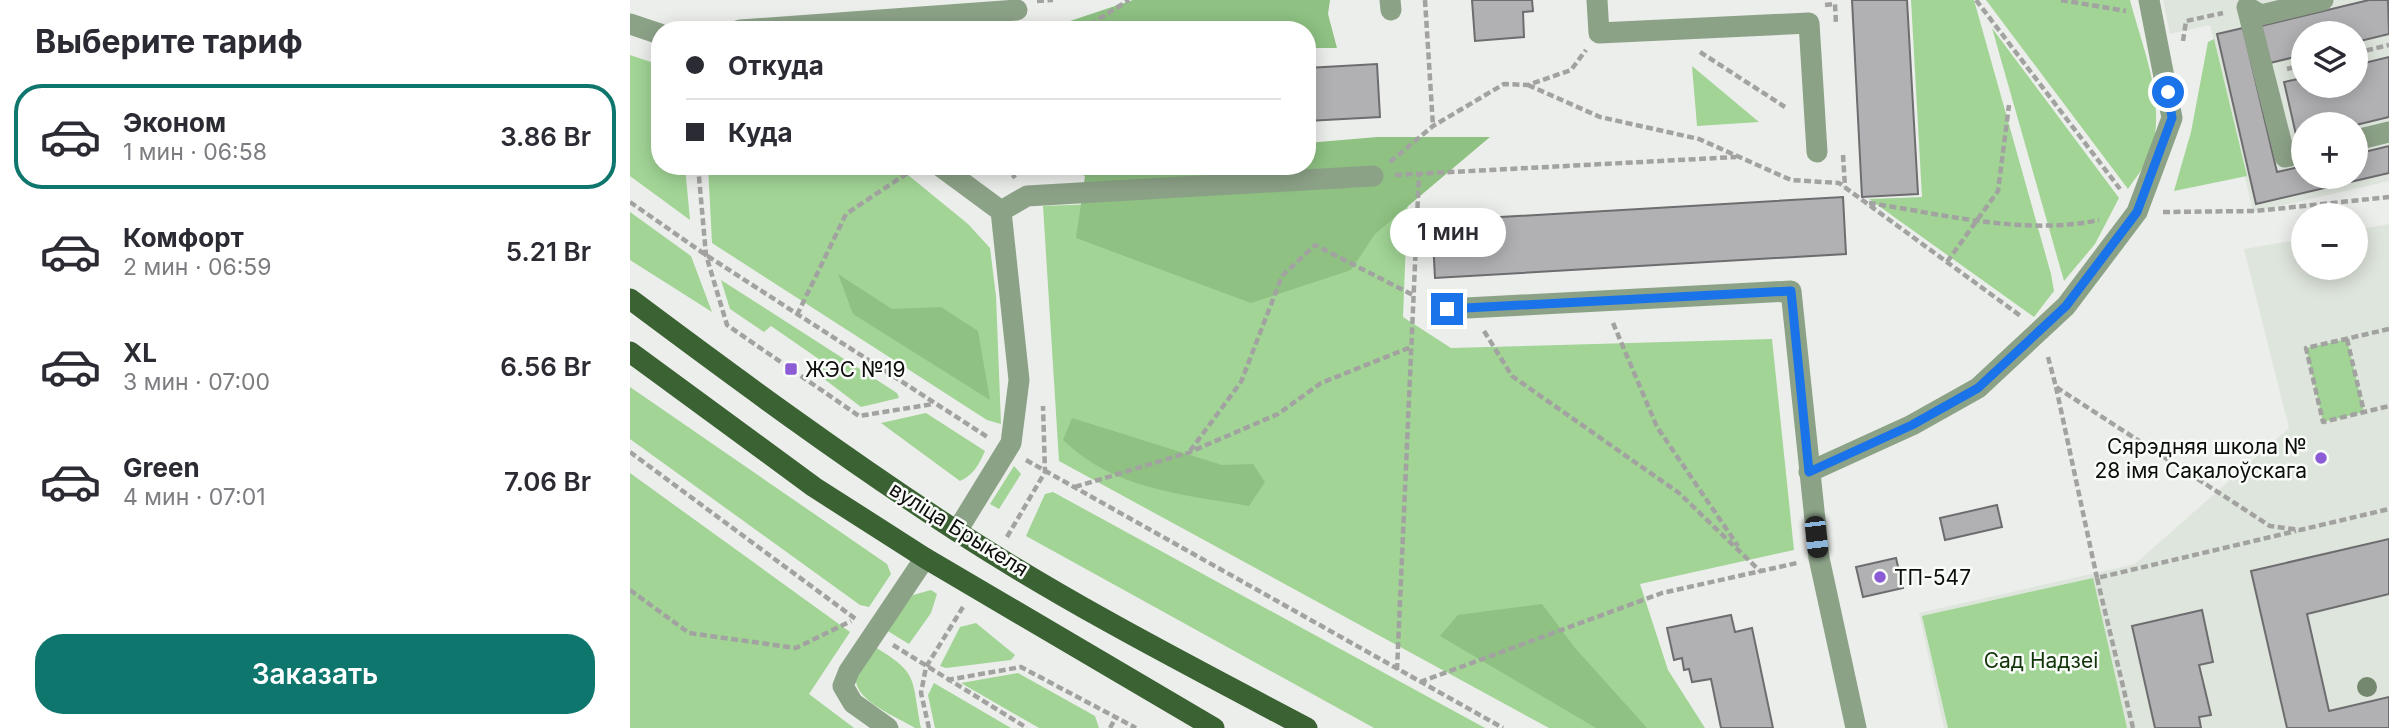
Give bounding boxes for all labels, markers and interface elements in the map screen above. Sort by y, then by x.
map controls [2291,21,2368,280]
button: layers [2291,21,2368,98]
text: Выберите тариф [35,22,303,61]
text: Откуда [728,50,824,81]
route start [2152,76,2184,108]
icon: car [39,105,102,168]
text: Эконом [123,107,226,138]
button: + [2291,112,2368,189]
text: Куда [728,117,793,148]
text: 3.86 Br [500,121,591,152]
text: 1 мин · 06:58 [123,138,267,166]
button: − [2291,203,2368,280]
callout: 1 мин [1389,208,1505,256]
text: 1 мин [1417,218,1479,246]
icon: car [39,220,102,283]
text: Комфорт [123,222,244,253]
text: 5.21 Br [506,236,591,267]
text: 2 мин · 06:59 [123,253,272,281]
route end [1431,293,1463,325]
icon: car [39,335,102,398]
text: XL [123,337,157,368]
text: 6.56 Br [500,351,591,382]
place label: ЖЭС №19 [805,357,906,382]
marker: ЖЭС №19 [783,361,799,377]
text: 3 мин · 07:00 [123,368,270,396]
place label: Сярэдняя школа № 28 імя Сакалоўскага [2094,434,2307,483]
icon: car [39,450,102,513]
marker: Сярэдняя школа № 28 імя Сакалоўскага [2313,450,2329,466]
text: Green [123,452,200,483]
text: 7.06 Br [504,466,591,497]
street label: вуліца Брыкеля [885,476,1033,582]
text: 4 мин · 07:01 [123,483,266,511]
car [1804,515,1829,559]
place label: ТП-547 [1894,565,1971,590]
marker: ТП-547 [1872,569,1888,585]
button: Заказать [35,634,595,714]
park label: Сад Надзеі [1984,648,2098,673]

